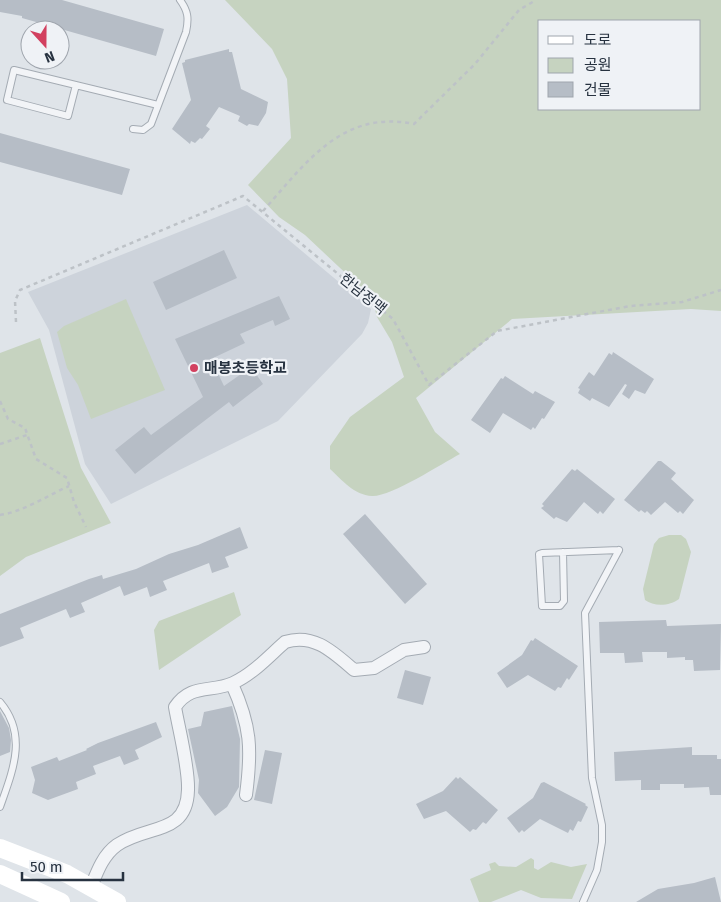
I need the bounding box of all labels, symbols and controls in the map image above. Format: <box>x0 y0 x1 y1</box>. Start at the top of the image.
north arrow <box>20 20 70 70</box>
legend <box>538 20 701 110</box>
text: 도로 <box>584 31 612 49</box>
text: N <box>42 47 57 66</box>
text: 공원 <box>584 56 612 74</box>
text: 건물 <box>584 81 612 99</box>
street label: 한남정맥 <box>336 270 390 318</box>
place label: 매봉초등학교 <box>204 359 287 377</box>
marker: 매봉초등학교 <box>188 362 200 374</box>
scale bar <box>22 850 124 882</box>
text: 50 m <box>30 858 63 876</box>

